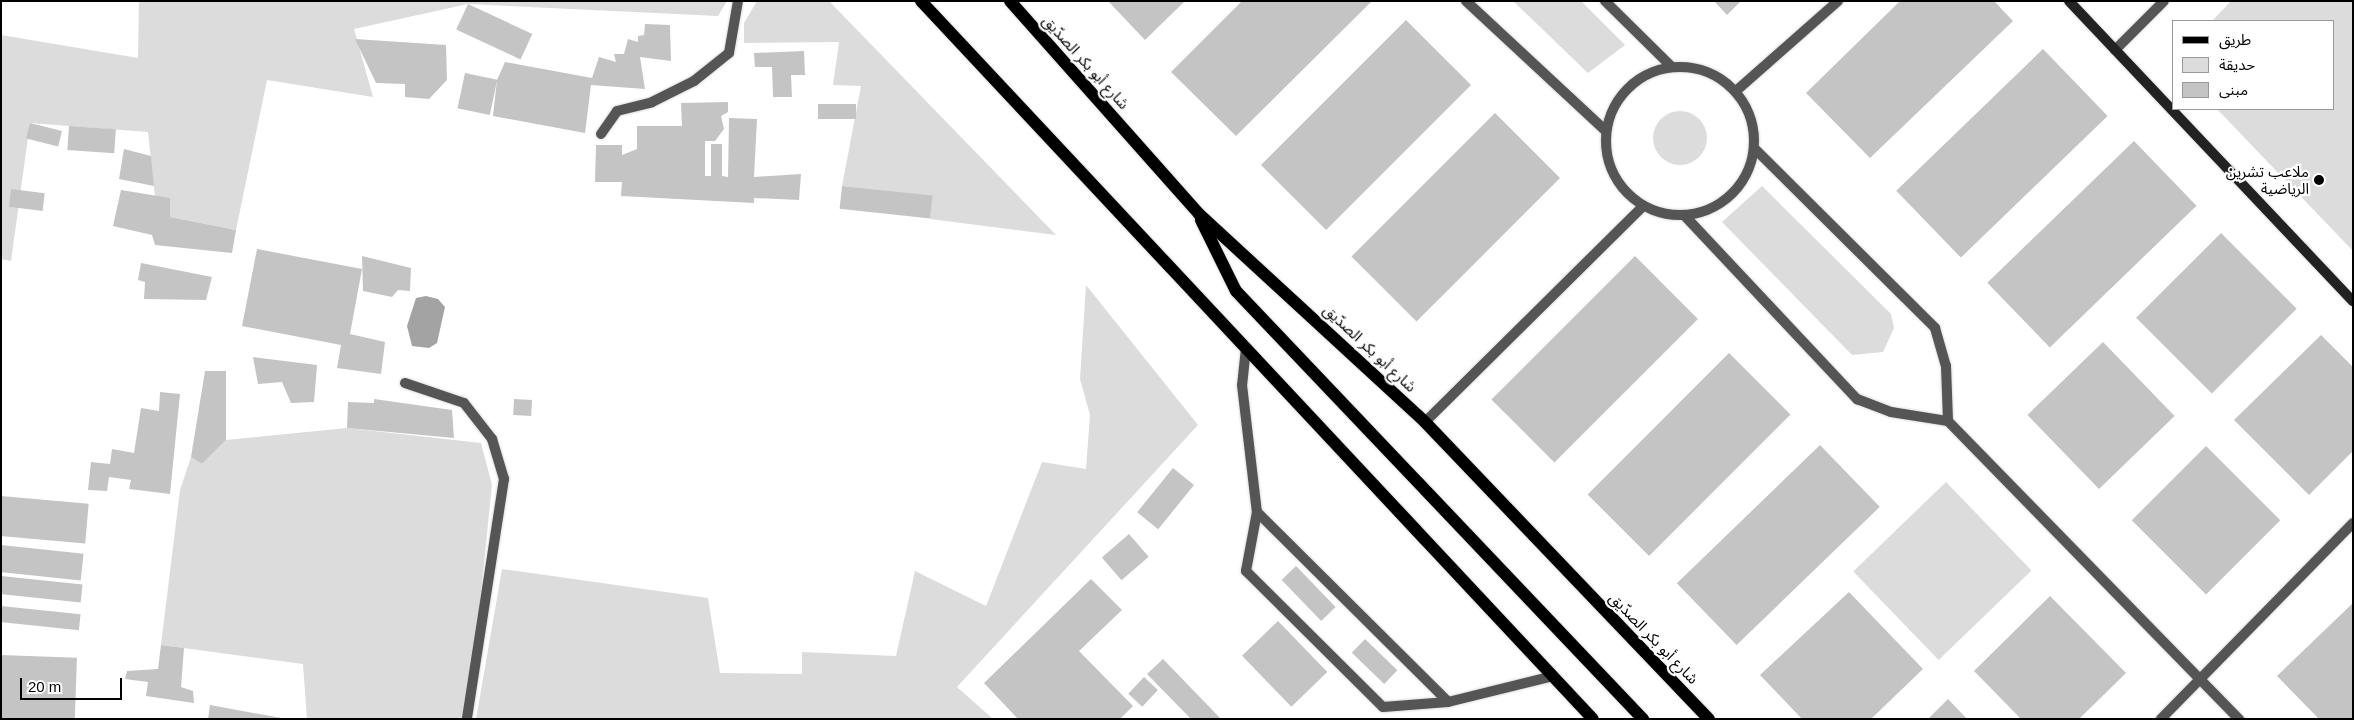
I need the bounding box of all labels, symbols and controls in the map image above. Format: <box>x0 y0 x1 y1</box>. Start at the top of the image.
street label: شارع أبو بكر الصدّيق <box>1039 11 1133 113</box>
legend <box>2172 20 2334 110</box>
text: طريق <box>2219 31 2251 48</box>
text: حديقة <box>2219 56 2255 73</box>
text: مبنى <box>2219 81 2248 98</box>
place label: ملاعب تشرين الرياضية <box>2226 162 2309 197</box>
marker: ملاعب تشرين الرياضية <box>2313 174 2325 186</box>
street label: شارع أبو بكر الصدّيق <box>1320 300 1420 396</box>
street label: شارع أبو بكر الصدّيق <box>1606 588 1702 688</box>
scale bar <box>22 668 125 700</box>
text: 20 m <box>28 678 61 695</box>

